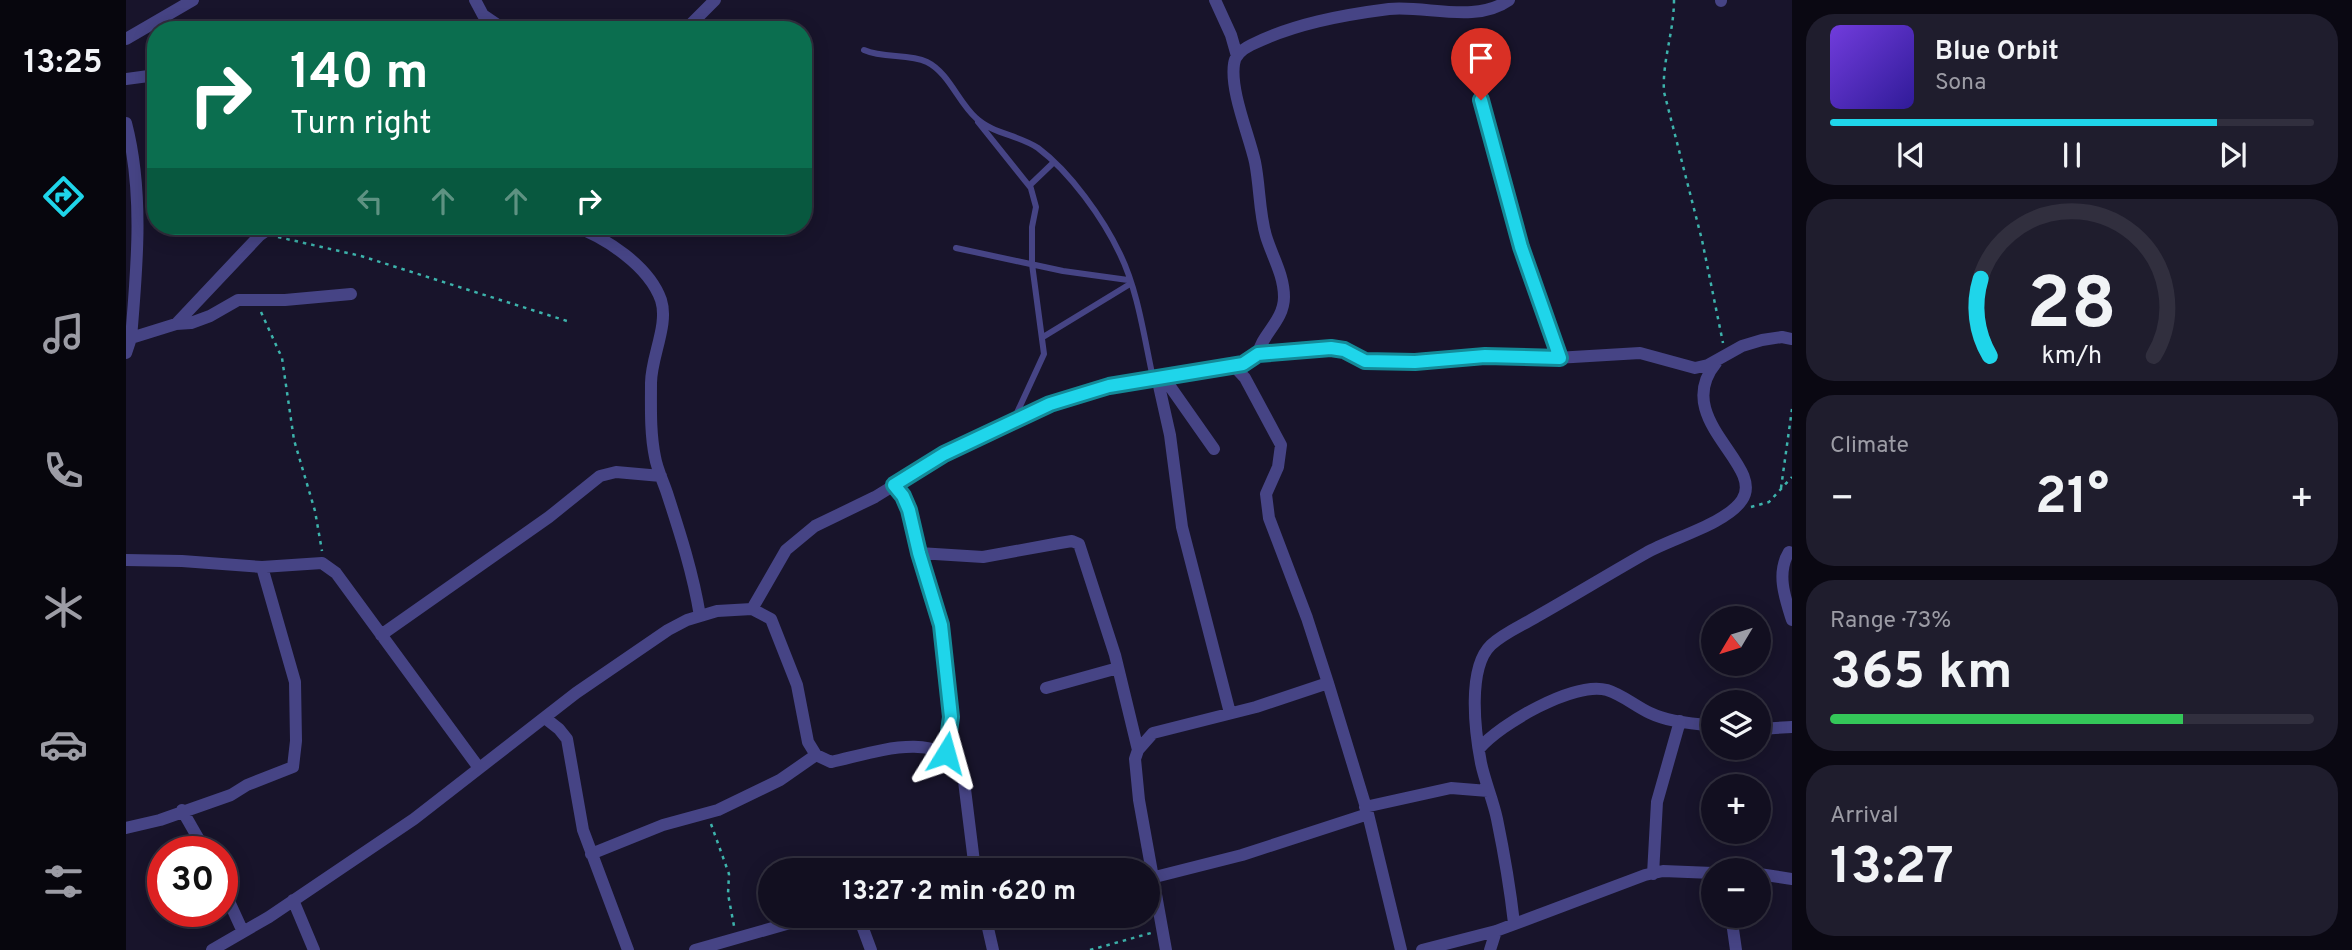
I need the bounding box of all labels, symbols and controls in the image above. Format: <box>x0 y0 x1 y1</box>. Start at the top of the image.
pin <box>1451 28 1511 100</box>
text: Blue Orbit <box>1935 36 2059 69</box>
icon: arrive <box>1462 39 1500 77</box>
text: 13:25 <box>24 44 102 84</box>
text: 140 m <box>290 44 429 106</box>
icon: right <box>175 49 266 140</box>
text: Sona <box>1935 69 1986 98</box>
text: Turn right <box>290 105 432 145</box>
icon: previous <box>1892 136 1930 174</box>
icon: pause <box>2053 136 2091 174</box>
icon: next <box>2214 136 2252 174</box>
icon: directions <box>39 172 88 221</box>
icon: left <box>351 182 389 220</box>
icon: ahead <box>424 182 462 220</box>
icon: ahead <box>497 182 535 220</box>
icon: right <box>570 182 608 220</box>
text: 28 <box>2027 262 2117 354</box>
icon: music <box>39 309 88 358</box>
text: km/h <box>2042 341 2102 373</box>
text: Climate <box>1830 432 1909 461</box>
icon: phone <box>39 446 88 495</box>
text: 21° <box>2035 466 2109 532</box>
text: − <box>1830 476 1855 525</box>
text: + <box>2289 476 2314 525</box>
icon: climate <box>39 583 88 632</box>
north arrow <box>1701 606 1771 676</box>
map controls <box>1701 606 1771 928</box>
text: Range · 73% <box>1830 607 1951 636</box>
text: 365 km <box>1830 641 2013 707</box>
button: layers <box>1701 690 1771 760</box>
position arrow <box>909 716 983 790</box>
icon: car <box>39 720 88 769</box>
button: + <box>1701 774 1771 844</box>
text: Arrival <box>1830 802 1899 831</box>
speed limit sign: 30 <box>147 836 238 927</box>
text: 13:27 <box>1830 836 1954 902</box>
icon: filters <box>39 857 88 906</box>
button: − <box>1701 858 1771 928</box>
text: 13:27 · 2 min · 620 m <box>842 876 1076 909</box>

